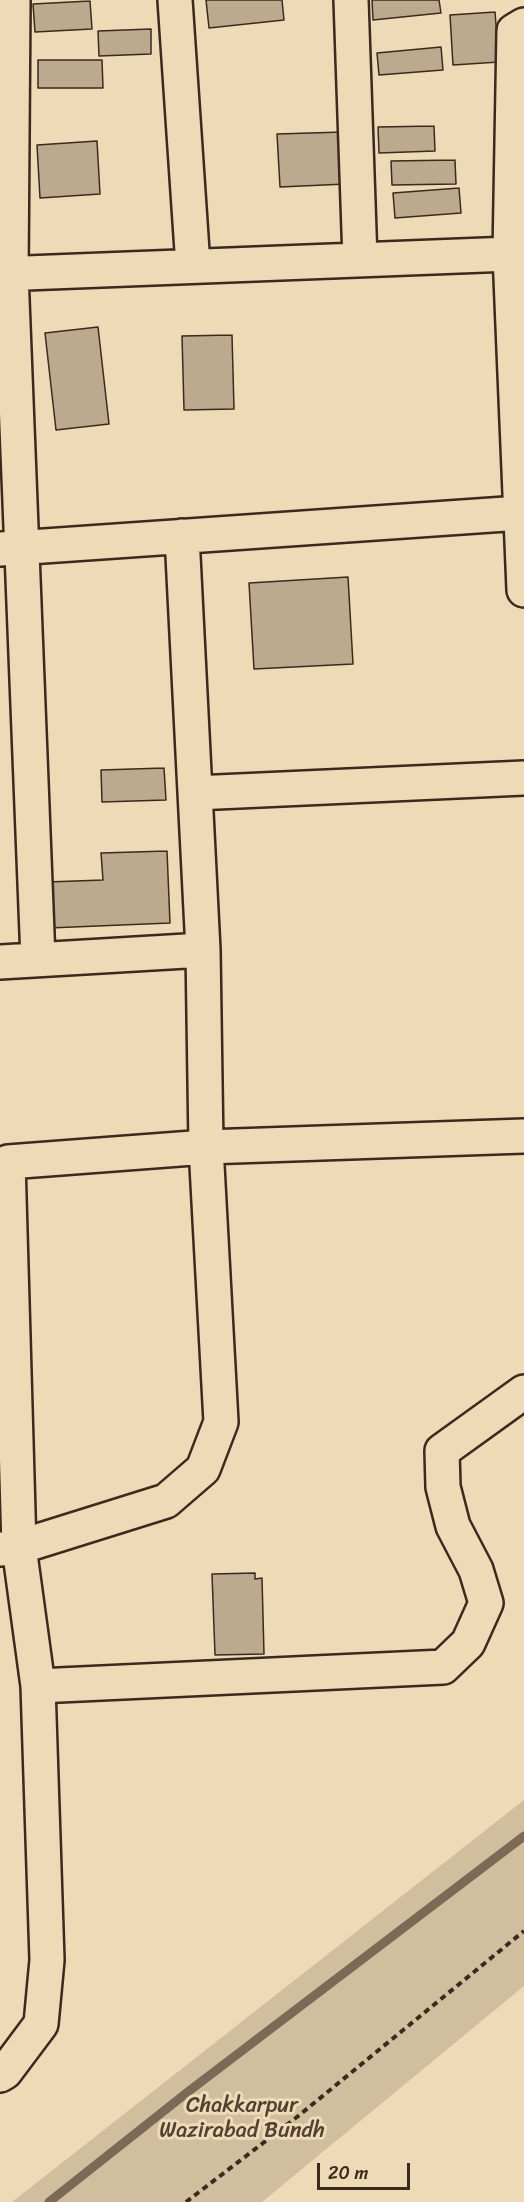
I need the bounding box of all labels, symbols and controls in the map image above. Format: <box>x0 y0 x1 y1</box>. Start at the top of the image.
park label: Chakkarpur Wazirabad Bundh <box>159 2093 325 2144</box>
scale bar <box>320 2151 413 2189</box>
text: 20 m <box>328 2157 368 2189</box>

